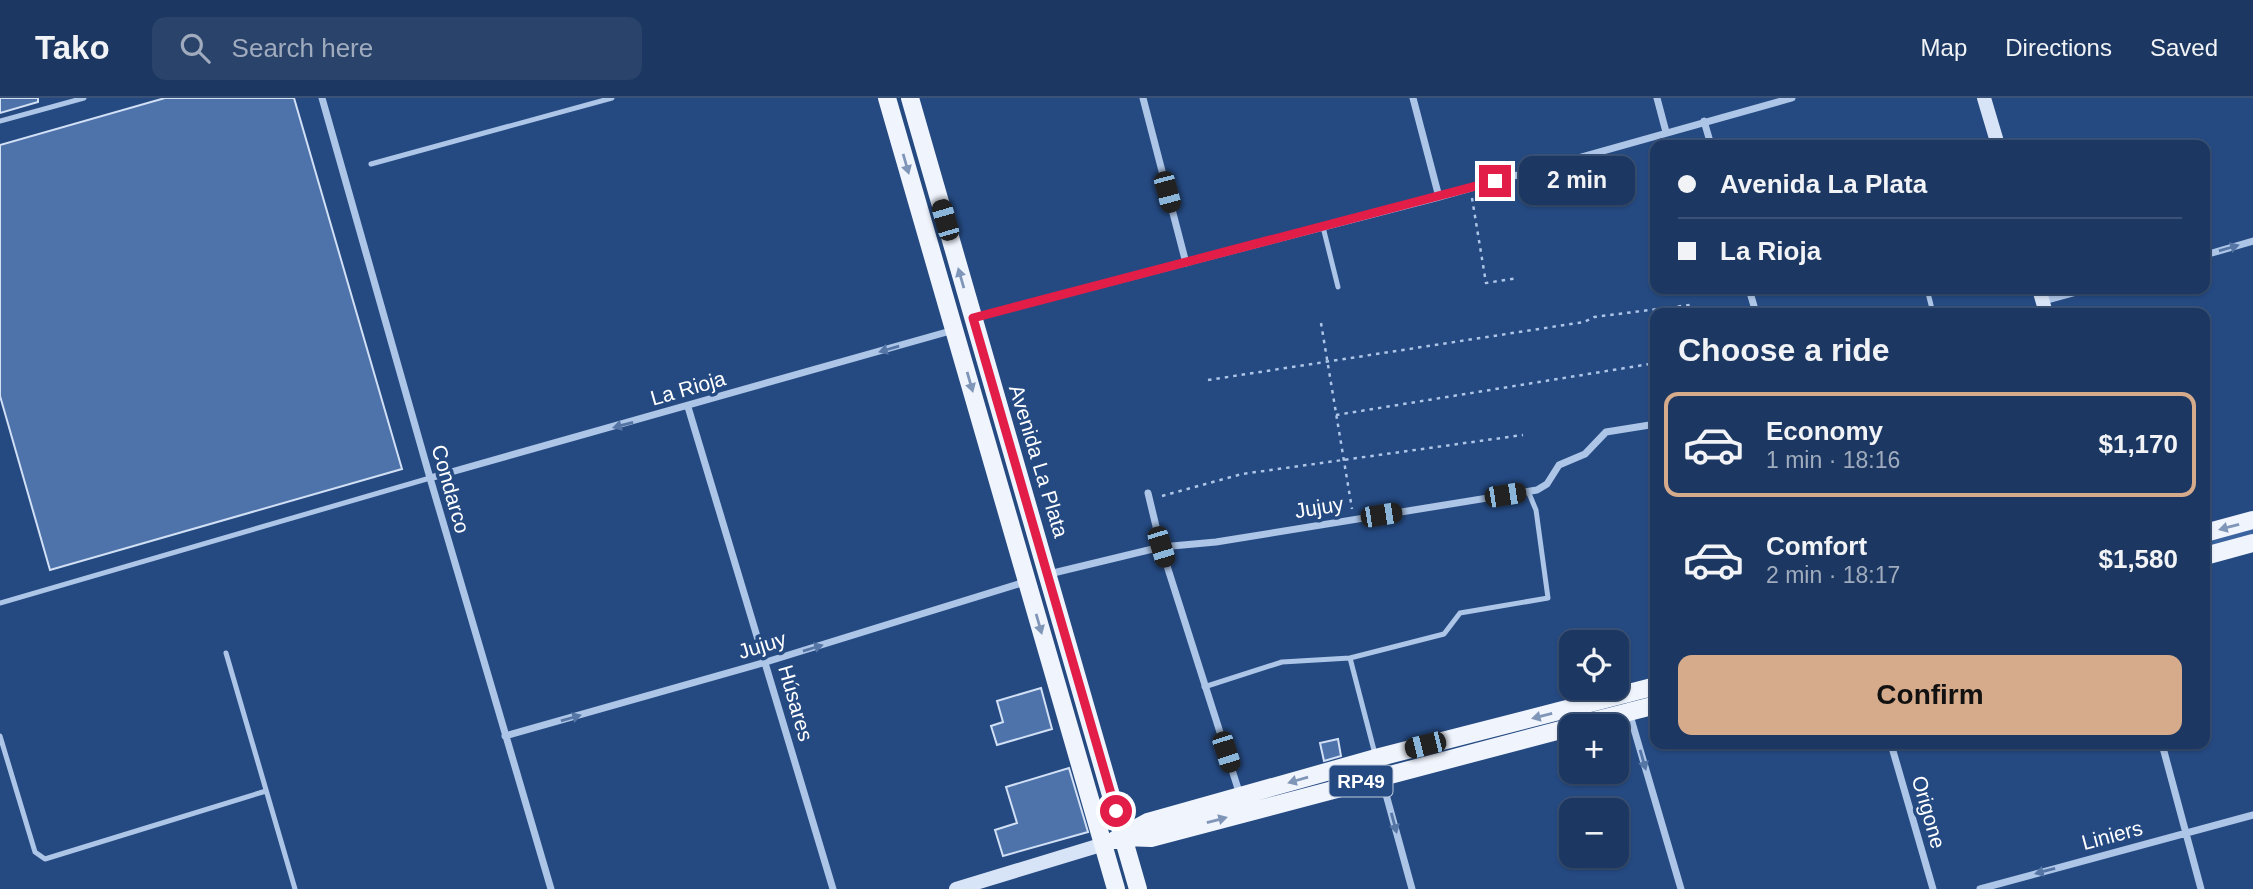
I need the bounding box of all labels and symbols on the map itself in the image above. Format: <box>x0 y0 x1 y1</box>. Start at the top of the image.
one-way arrow <box>902 153 912 174</box>
callout: 2 min <box>1520 156 1635 206</box>
route end <box>1479 165 1511 197</box>
car <box>1152 169 1183 215</box>
car <box>930 197 961 243</box>
one-way arrow <box>2219 243 2240 253</box>
one-way arrow <box>956 267 966 288</box>
one-way arrow <box>878 344 900 355</box>
street label: La Rioja <box>648 366 729 410</box>
one-way arrow <box>965 372 975 393</box>
street label: Avenida La Plata <box>1005 382 1073 540</box>
one-way arrow <box>612 420 633 430</box>
street label: Condarco <box>427 442 475 536</box>
car <box>1483 481 1528 509</box>
street label: Jujuy <box>1293 492 1345 522</box>
car <box>1359 501 1404 529</box>
one-way arrow <box>2218 522 2239 532</box>
car <box>1145 524 1178 570</box>
one-way arrow <box>1035 614 1045 635</box>
street label: Jujuy <box>735 627 789 663</box>
one-way arrow <box>803 642 824 652</box>
street label: Húsares <box>774 662 818 744</box>
one-way arrow <box>1531 711 1553 722</box>
one-way arrow <box>561 712 582 722</box>
car <box>1210 729 1243 775</box>
car <box>1403 730 1448 760</box>
one-way arrow <box>1639 750 1649 771</box>
road number: RP49 <box>1330 766 1392 796</box>
street label: Origone <box>1908 773 1950 851</box>
one-way arrow <box>1287 775 1308 785</box>
route start <box>1100 795 1132 827</box>
one-way arrow <box>1389 813 1400 835</box>
one-way arrow <box>1206 814 1228 825</box>
street label: Liniers <box>2079 816 2145 854</box>
one-way arrow <box>2035 867 2056 877</box>

